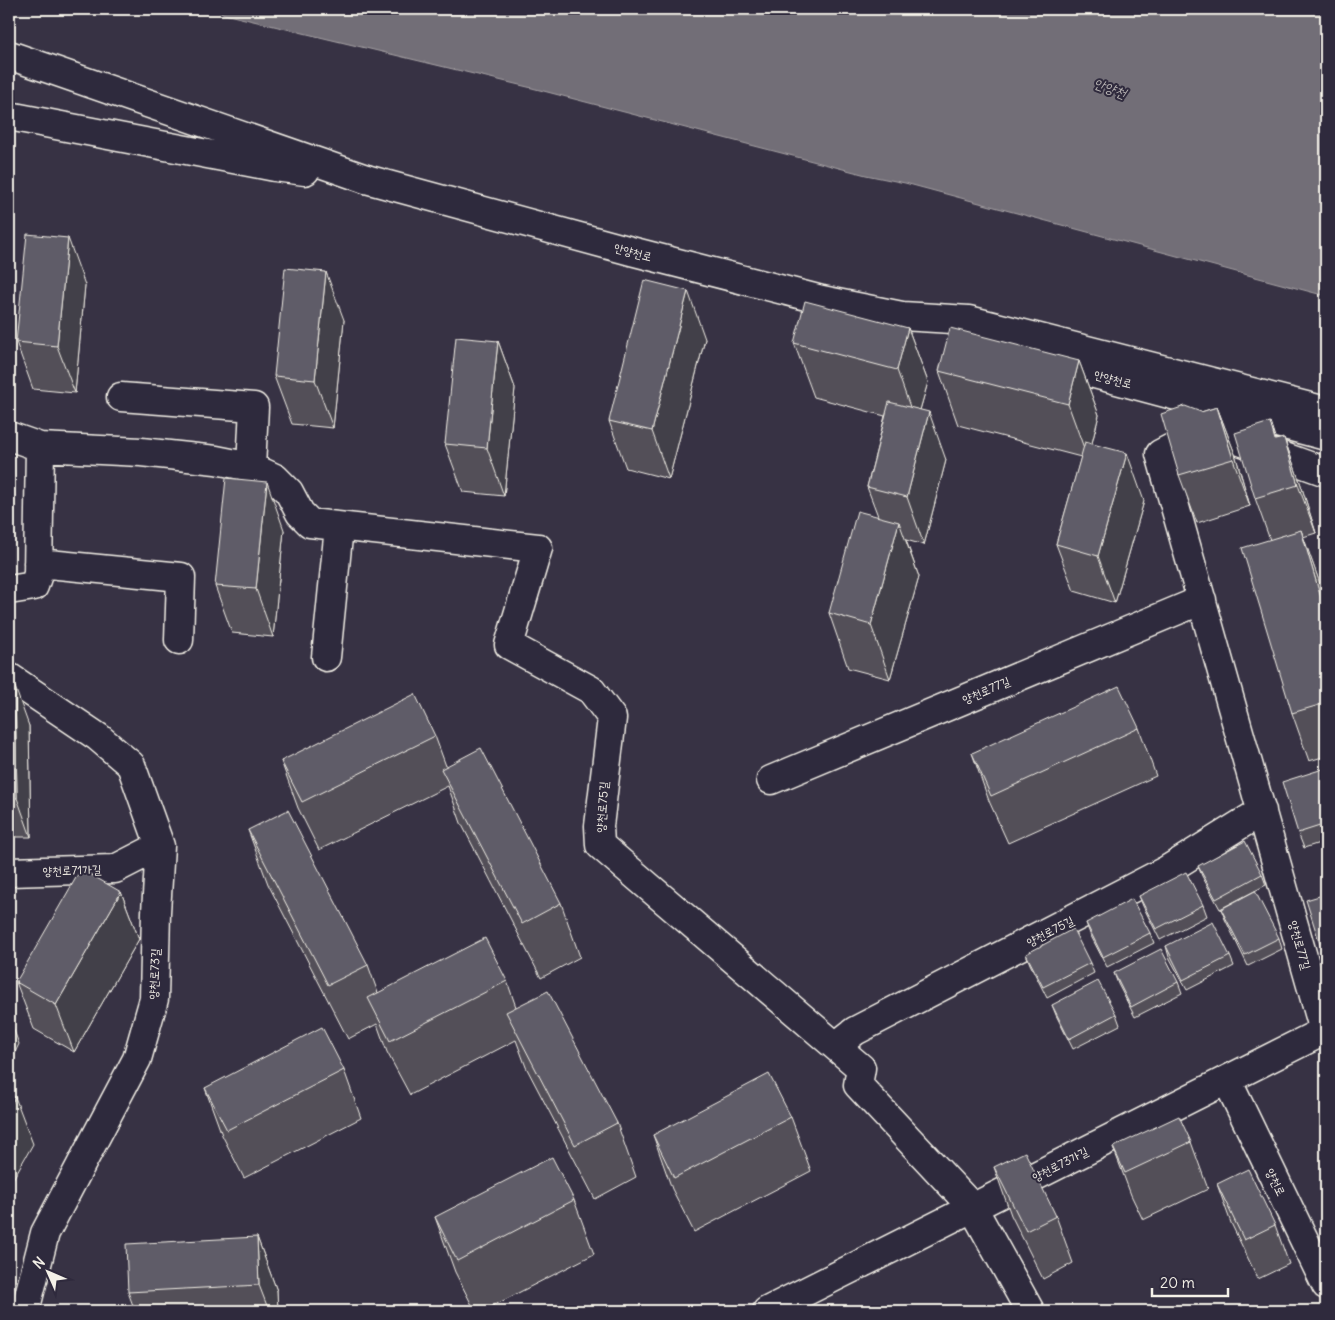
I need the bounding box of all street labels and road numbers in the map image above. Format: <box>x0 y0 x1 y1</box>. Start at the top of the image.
street label: 안양천로 <box>612 240 654 264</box>
street label: 안양천로 <box>1092 367 1134 391</box>
street label: 양천로77길 <box>960 673 1012 707</box>
street label: 양천로75길 <box>593 780 611 833</box>
street label: 양천로71가길 <box>42 861 102 879</box>
street label: 양천로75길 <box>1024 912 1077 949</box>
street label: 양천로77길 <box>1286 919 1314 972</box>
street label: 양천로73길 <box>145 948 163 1000</box>
street label: 양천로73가길 <box>1029 1143 1091 1185</box>
street label: 양천로 <box>1263 1166 1289 1198</box>

